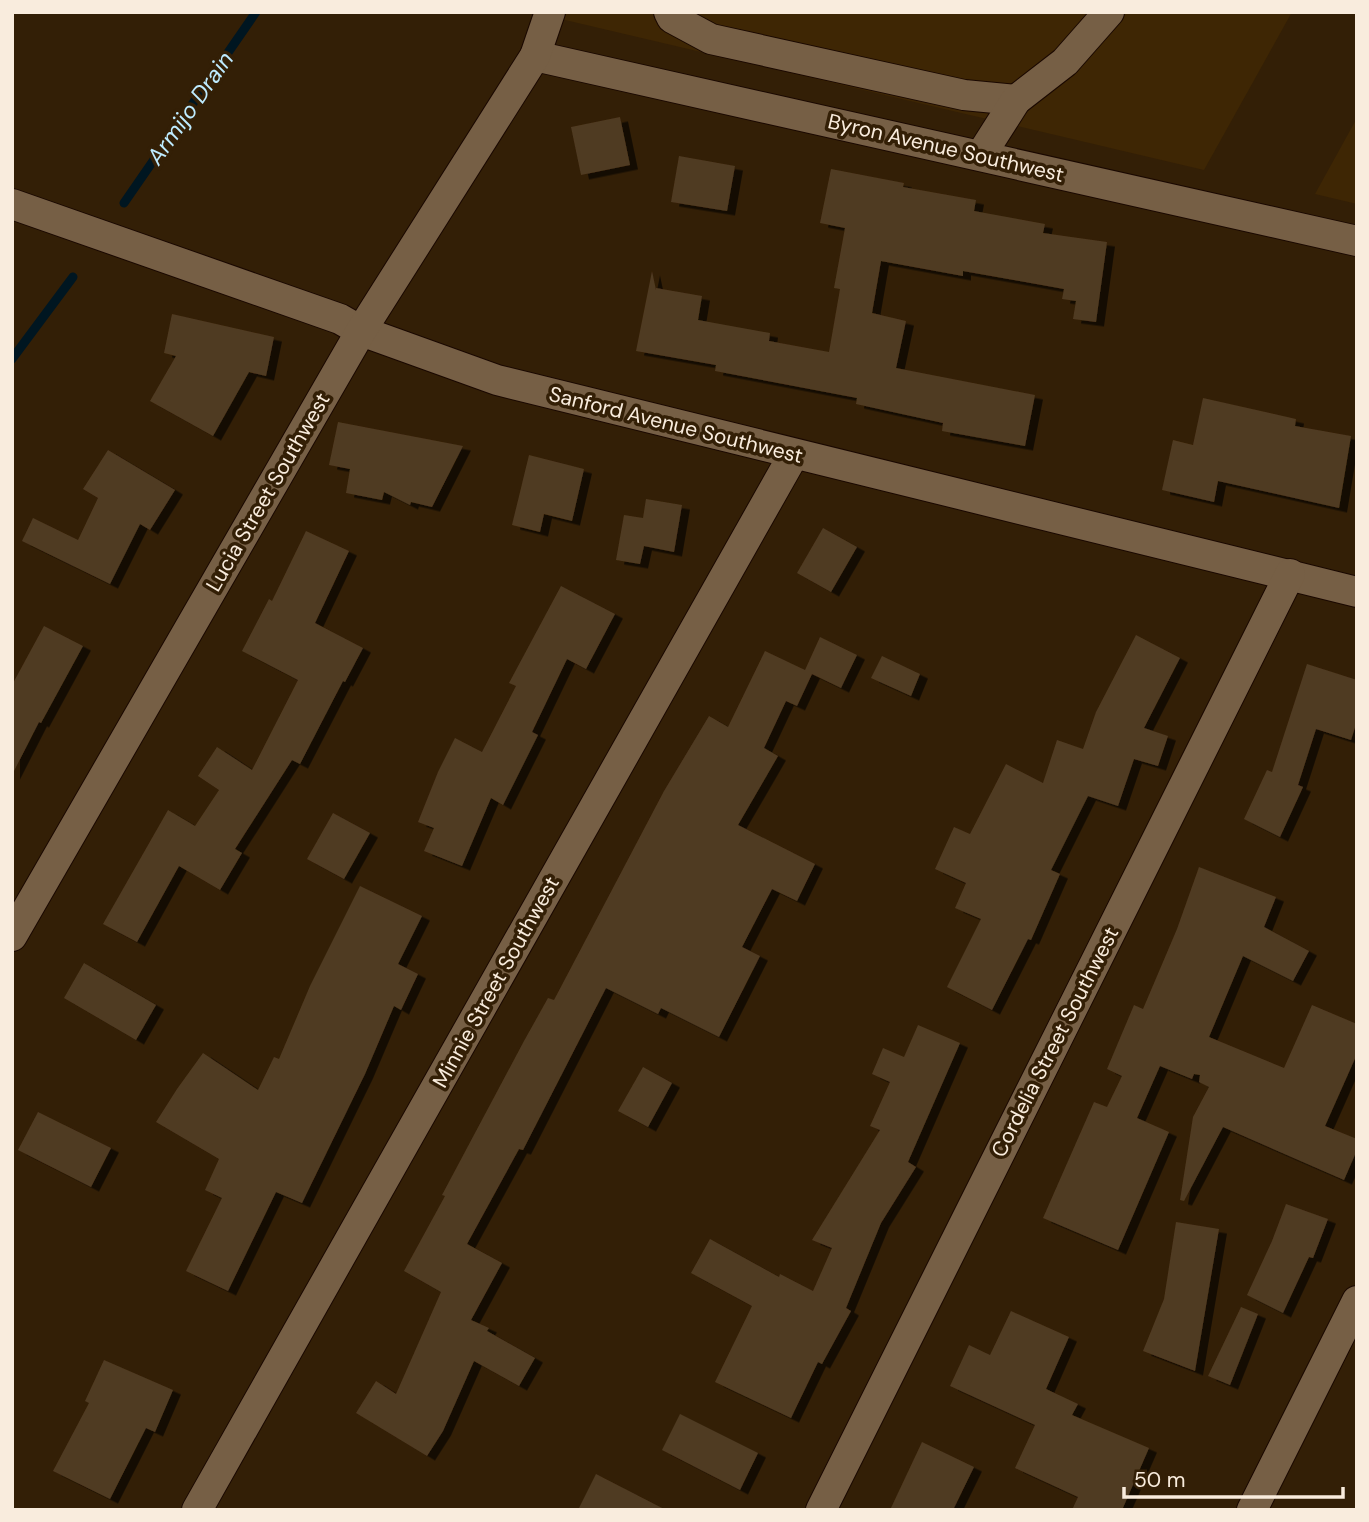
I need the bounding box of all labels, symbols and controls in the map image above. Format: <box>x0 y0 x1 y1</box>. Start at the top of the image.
water label: Armijo Drain <box>139 46 240 171</box>
street label: Byron Avenue Southwest <box>825 107 1067 189</box>
street label: Sanford Avenue Southwest <box>546 380 806 470</box>
street label: Lucia Street Southwest <box>200 388 336 596</box>
street label: Minnie Street Southwest <box>426 871 566 1093</box>
street label: Cordelia Street Southwest <box>985 922 1125 1162</box>
scale bar <box>1124 1456 1343 1500</box>
text: 50 m <box>1134 1466 1185 1494</box>

